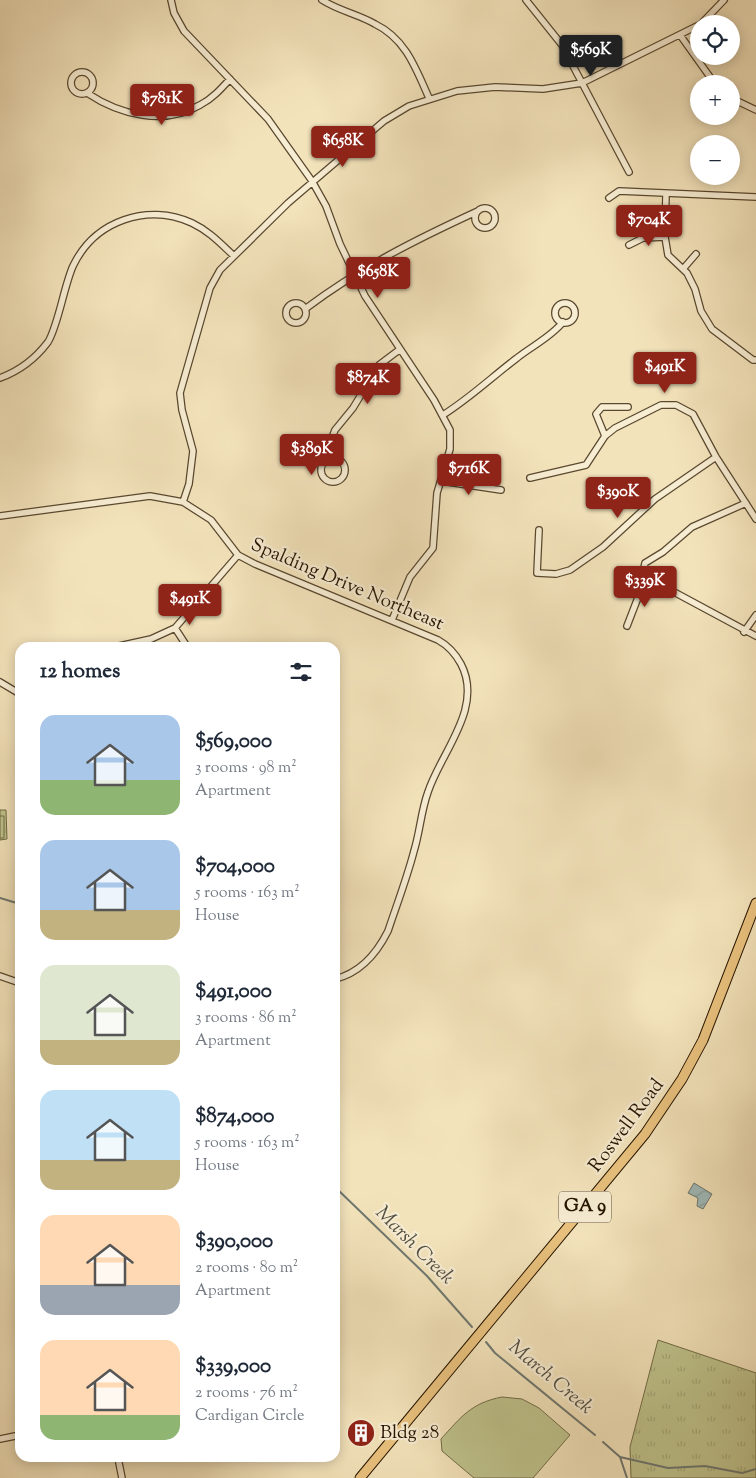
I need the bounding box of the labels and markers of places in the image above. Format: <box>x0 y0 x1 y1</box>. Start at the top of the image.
pin: $569K <box>556 34 626 77</box>
pin: $781K <box>127 84 197 126</box>
pin: $658K <box>308 126 378 168</box>
pin: $704K <box>614 204 684 247</box>
pin: $658K <box>343 256 413 299</box>
pin: $491K <box>630 352 700 394</box>
pin: $874K <box>333 362 403 405</box>
pin: $389K <box>277 434 347 476</box>
pin: $716K <box>434 454 504 496</box>
pin: $390K <box>583 476 653 519</box>
pin: $339K <box>610 566 680 608</box>
pin: $491K <box>155 584 225 626</box>
building icon: Bldg 28 <box>346 1418 376 1448</box>
place label: Bldg 28 <box>380 1420 439 1447</box>

